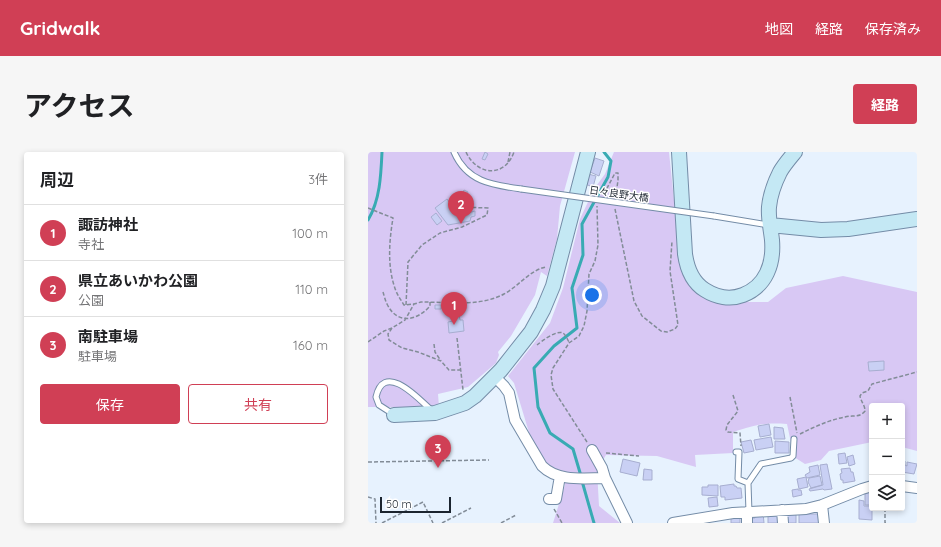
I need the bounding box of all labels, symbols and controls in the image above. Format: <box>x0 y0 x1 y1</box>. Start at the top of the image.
text: Gridwalk <box>20 16 100 40</box>
text: 地図 <box>765 20 793 38</box>
text: 経路 <box>815 20 843 38</box>
text: 保存済み <box>865 20 921 38</box>
button: 経路 <box>853 84 917 124</box>
text: アクセス <box>24 88 135 123</box>
text: 周辺 <box>40 169 74 190</box>
text: 3件 <box>308 171 328 187</box>
street label: 日々良野大橋 <box>588 183 650 205</box>
pin: 2 <box>448 191 474 224</box>
text: 諏訪神社 <box>78 215 138 234</box>
text: 1 <box>50 225 56 241</box>
text: 100 m <box>292 225 328 241</box>
text: 寺社 <box>78 236 104 252</box>
text: 県立あいかわ公園 <box>78 271 198 290</box>
text: 2 <box>49 281 57 297</box>
text: 110 m <box>295 281 328 297</box>
your location <box>582 285 602 305</box>
text: 公園 <box>78 292 104 308</box>
pin: 1 <box>441 292 467 325</box>
text: 南駐車場 <box>78 327 138 346</box>
text: 3 <box>50 337 56 353</box>
text: 160 m <box>293 337 328 353</box>
text: 駐車場 <box>78 348 117 364</box>
button: 保存 <box>40 384 180 424</box>
button: 共有 <box>188 384 328 424</box>
map controls <box>869 403 905 511</box>
button: + <box>869 403 905 439</box>
pin: 3 <box>425 435 451 468</box>
button: − <box>869 439 905 475</box>
button: layers <box>869 475 905 511</box>
scale bar <box>380 495 451 514</box>
text: 50 m <box>386 497 412 511</box>

